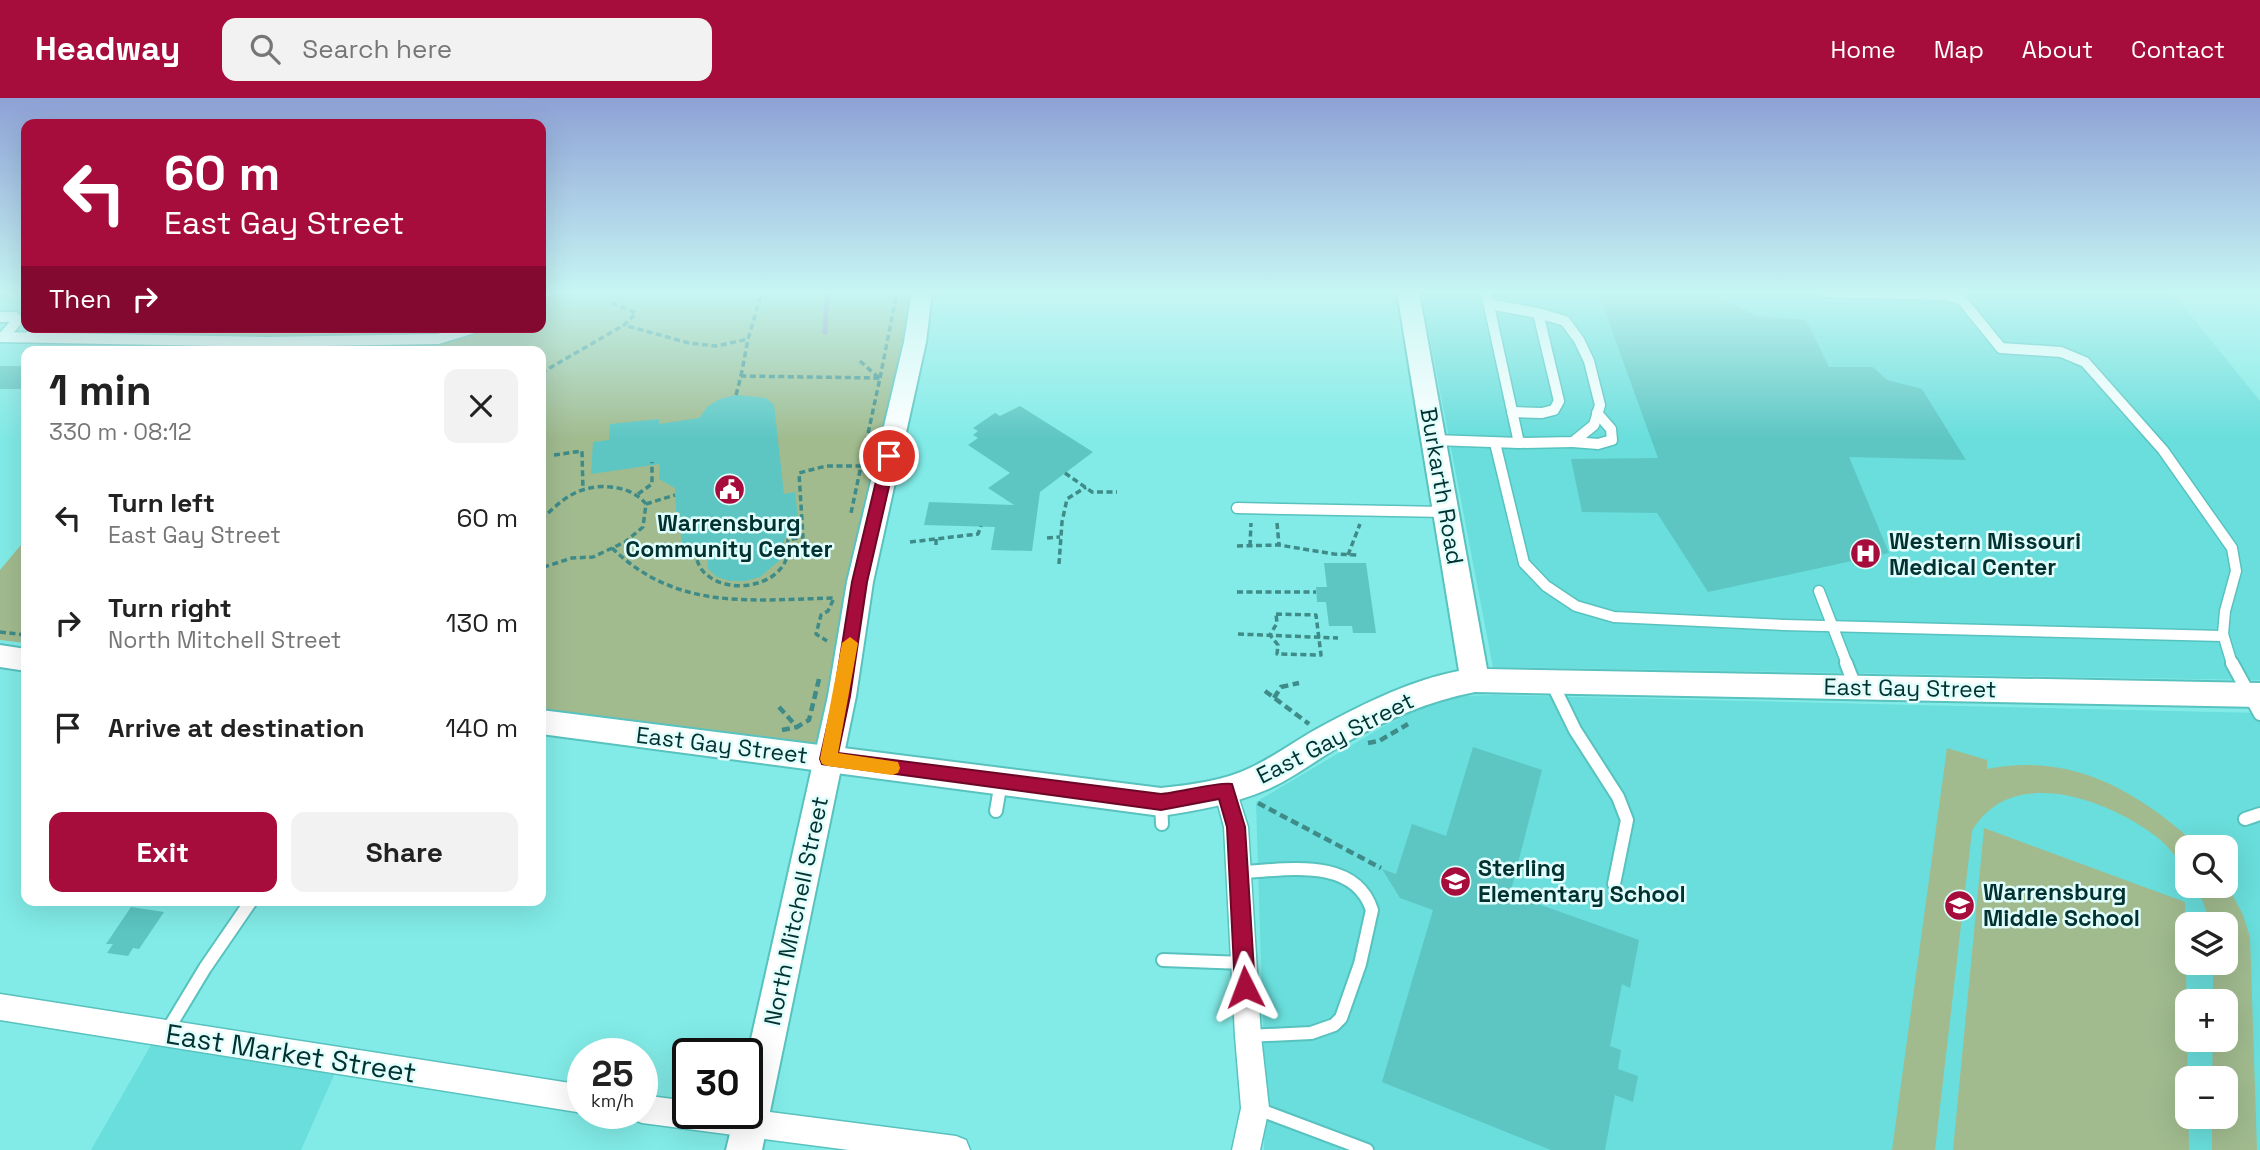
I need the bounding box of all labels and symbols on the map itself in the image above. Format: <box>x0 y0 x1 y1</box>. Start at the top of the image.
street label: Burkarth Road <box>1413 405 1471 567</box>
pin <box>859 426 919 486</box>
public building icon: Warrensburg Community Center <box>712 472 746 506</box>
place label: Warrensburg Community Center <box>625 508 833 564</box>
place label: Western Missouri Medical Center <box>1889 526 2081 582</box>
hospital icon: Western Missouri Medical Center <box>1849 537 1883 571</box>
street label: East Gay Street <box>1823 671 1997 705</box>
street label: East Gay Street <box>1251 685 1419 791</box>
street label: East Gay Street <box>634 720 810 770</box>
street label: North Mitchell Street <box>757 794 835 1028</box>
place label: Sterling Elementary School <box>1478 853 1686 909</box>
school or university icon: Sterling Elementary School <box>1438 864 1472 898</box>
place label: Warrensburg Middle School <box>1983 877 2140 933</box>
school or university icon: Warrensburg Middle School <box>1943 888 1977 922</box>
position arrow <box>1208 950 1282 1024</box>
street label: East Market Street <box>163 1015 419 1091</box>
speed limit sign: 30 <box>672 1038 763 1129</box>

